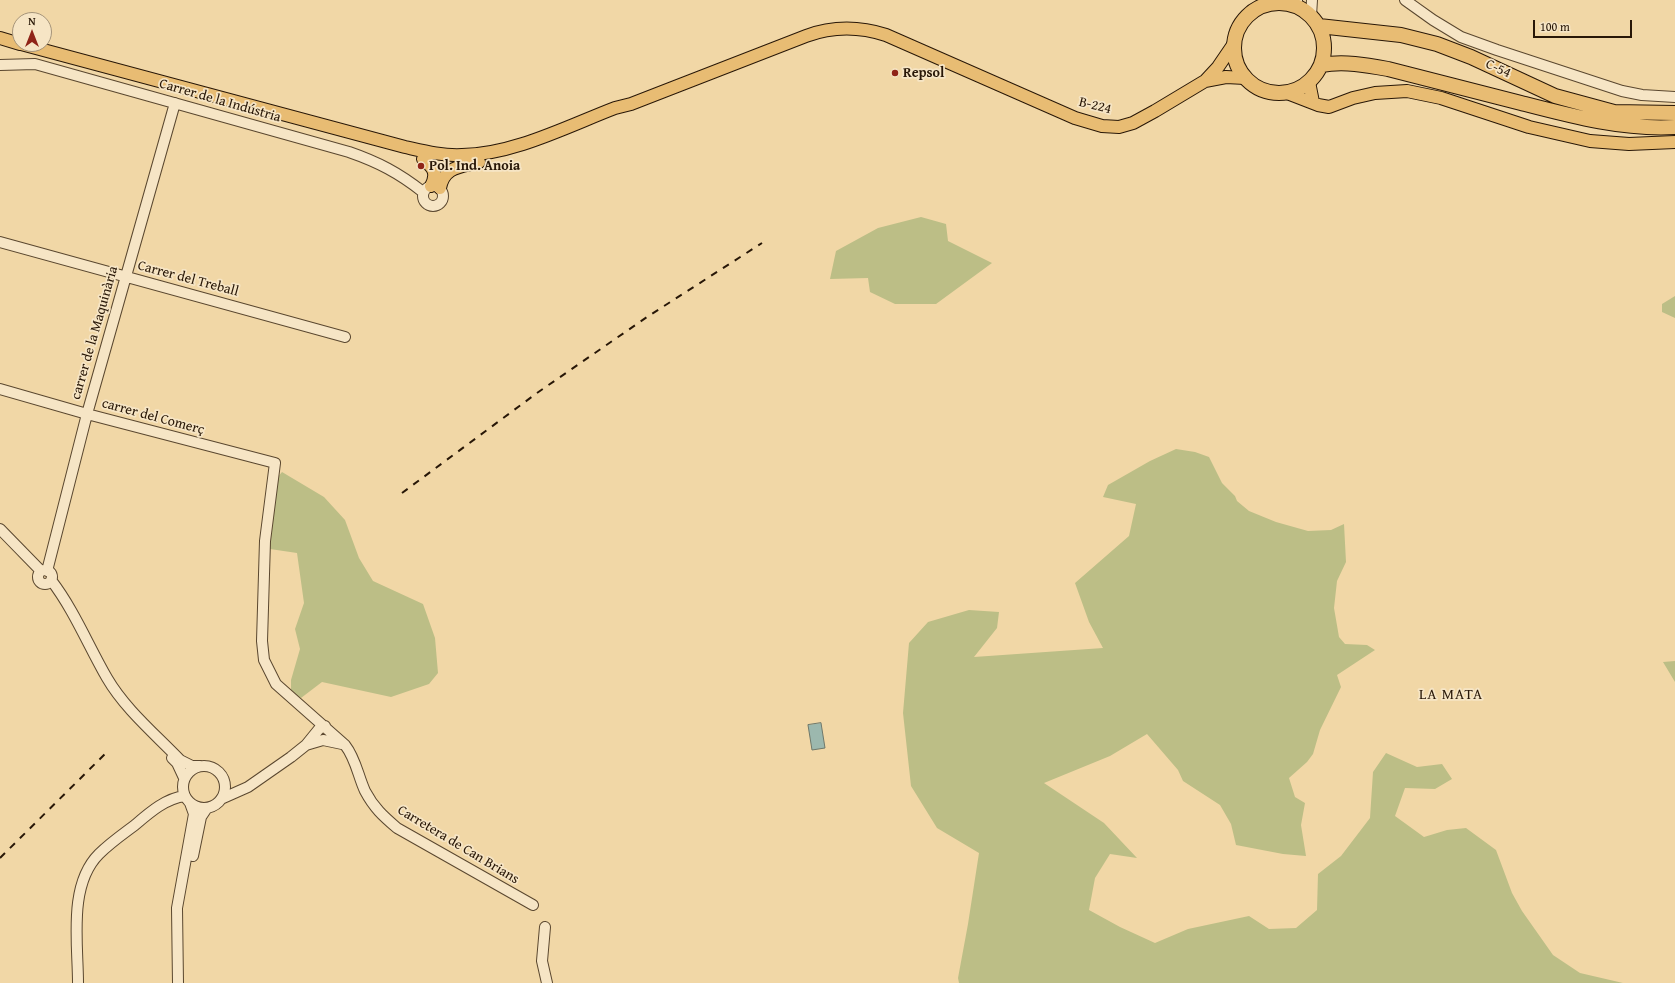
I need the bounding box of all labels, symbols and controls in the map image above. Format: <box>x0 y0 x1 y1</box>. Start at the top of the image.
north arrow <box>12 12 52 52</box>
scale bar <box>1535 12 1634 38</box>
text: N <box>28 13 36 29</box>
text: 100 m <box>1540 18 1570 35</box>
street label: C-54 <box>1483 56 1513 82</box>
place label: Repsol <box>903 65 944 81</box>
marker: Repsol <box>890 68 900 78</box>
street label: Carrer de la Indústria <box>157 76 283 126</box>
street label: B-224 <box>1077 94 1113 118</box>
place label: Pol. Ind. Anoia <box>429 158 520 174</box>
marker: Pol. Ind. Anoia <box>416 161 426 171</box>
street label: Carrer del Treball <box>136 257 240 301</box>
street label: carrer de la Maquinària <box>68 264 122 402</box>
street label: carrer del Comerç <box>100 395 206 439</box>
district label: LA MATA <box>1419 686 1483 704</box>
street label: Carretera de Can Brians <box>394 802 522 888</box>

